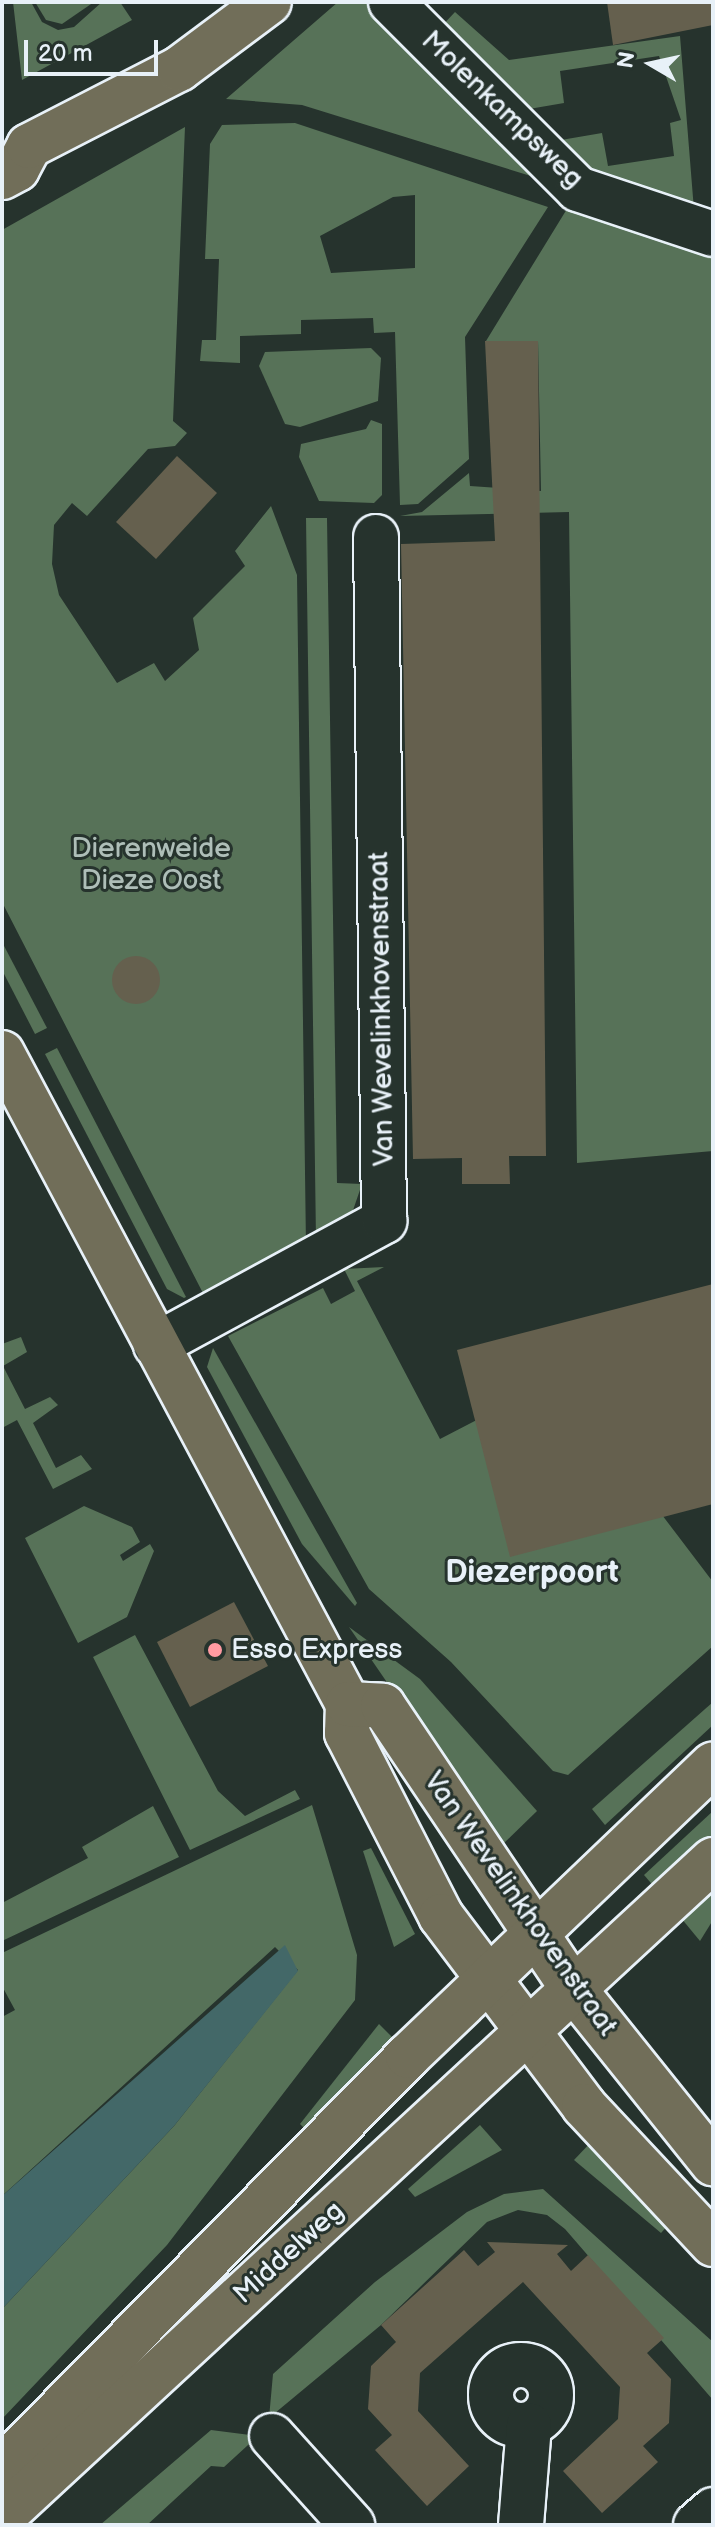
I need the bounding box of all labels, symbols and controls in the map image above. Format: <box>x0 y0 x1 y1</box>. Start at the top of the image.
scale bar <box>28 24 162 74</box>
street label: Molenkampsweg <box>414 24 590 196</box>
north arrow <box>611 24 691 104</box>
text: 20 m <box>38 39 93 68</box>
text: N <box>612 50 641 70</box>
park label: Dierenweide Dieze Oost <box>71 832 231 898</box>
street label: Van Wevelinkhovenstraat <box>362 851 402 1167</box>
district label: Diezerpoort <box>445 1554 619 1592</box>
place label: Esso Express <box>231 1633 402 1667</box>
marker: Esso Express <box>206 1641 224 1659</box>
street label: Van Wevelinkhovenstraat <box>416 1765 624 2043</box>
street label: Middelweg <box>227 2195 351 2311</box>

